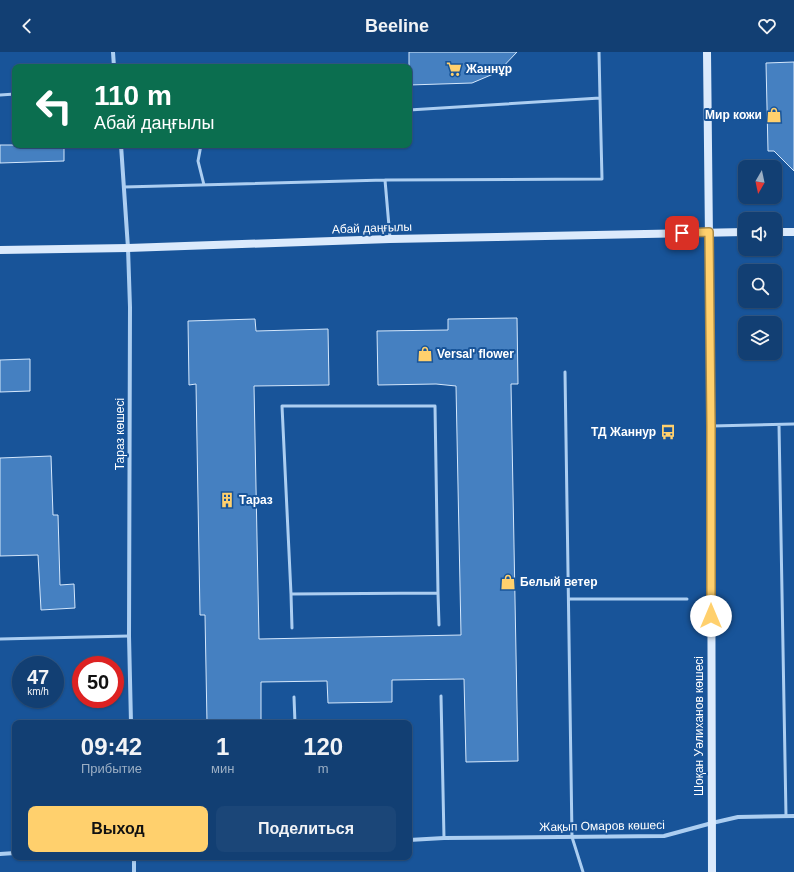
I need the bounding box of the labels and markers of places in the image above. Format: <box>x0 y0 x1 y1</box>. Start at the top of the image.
supermarket icon: Жаннұр <box>445 60 463 78</box>
place label: Жаннұр <box>465 62 512 76</box>
shop icon: Мир кожи <box>765 106 783 124</box>
place label: Мир кожи <box>705 108 762 122</box>
pin <box>665 216 699 250</box>
shop icon: Versal' flower <box>416 345 434 363</box>
place label: Versal' flower <box>437 347 514 361</box>
bus stop icon: ТД Жаннур <box>659 423 677 441</box>
place label: ТД Жаннур <box>591 425 656 439</box>
building icon: Тараз <box>218 491 236 509</box>
place label: Тараз <box>239 493 273 507</box>
shop icon: Белый ветер <box>499 573 517 591</box>
place label: Белый ветер <box>520 575 598 589</box>

